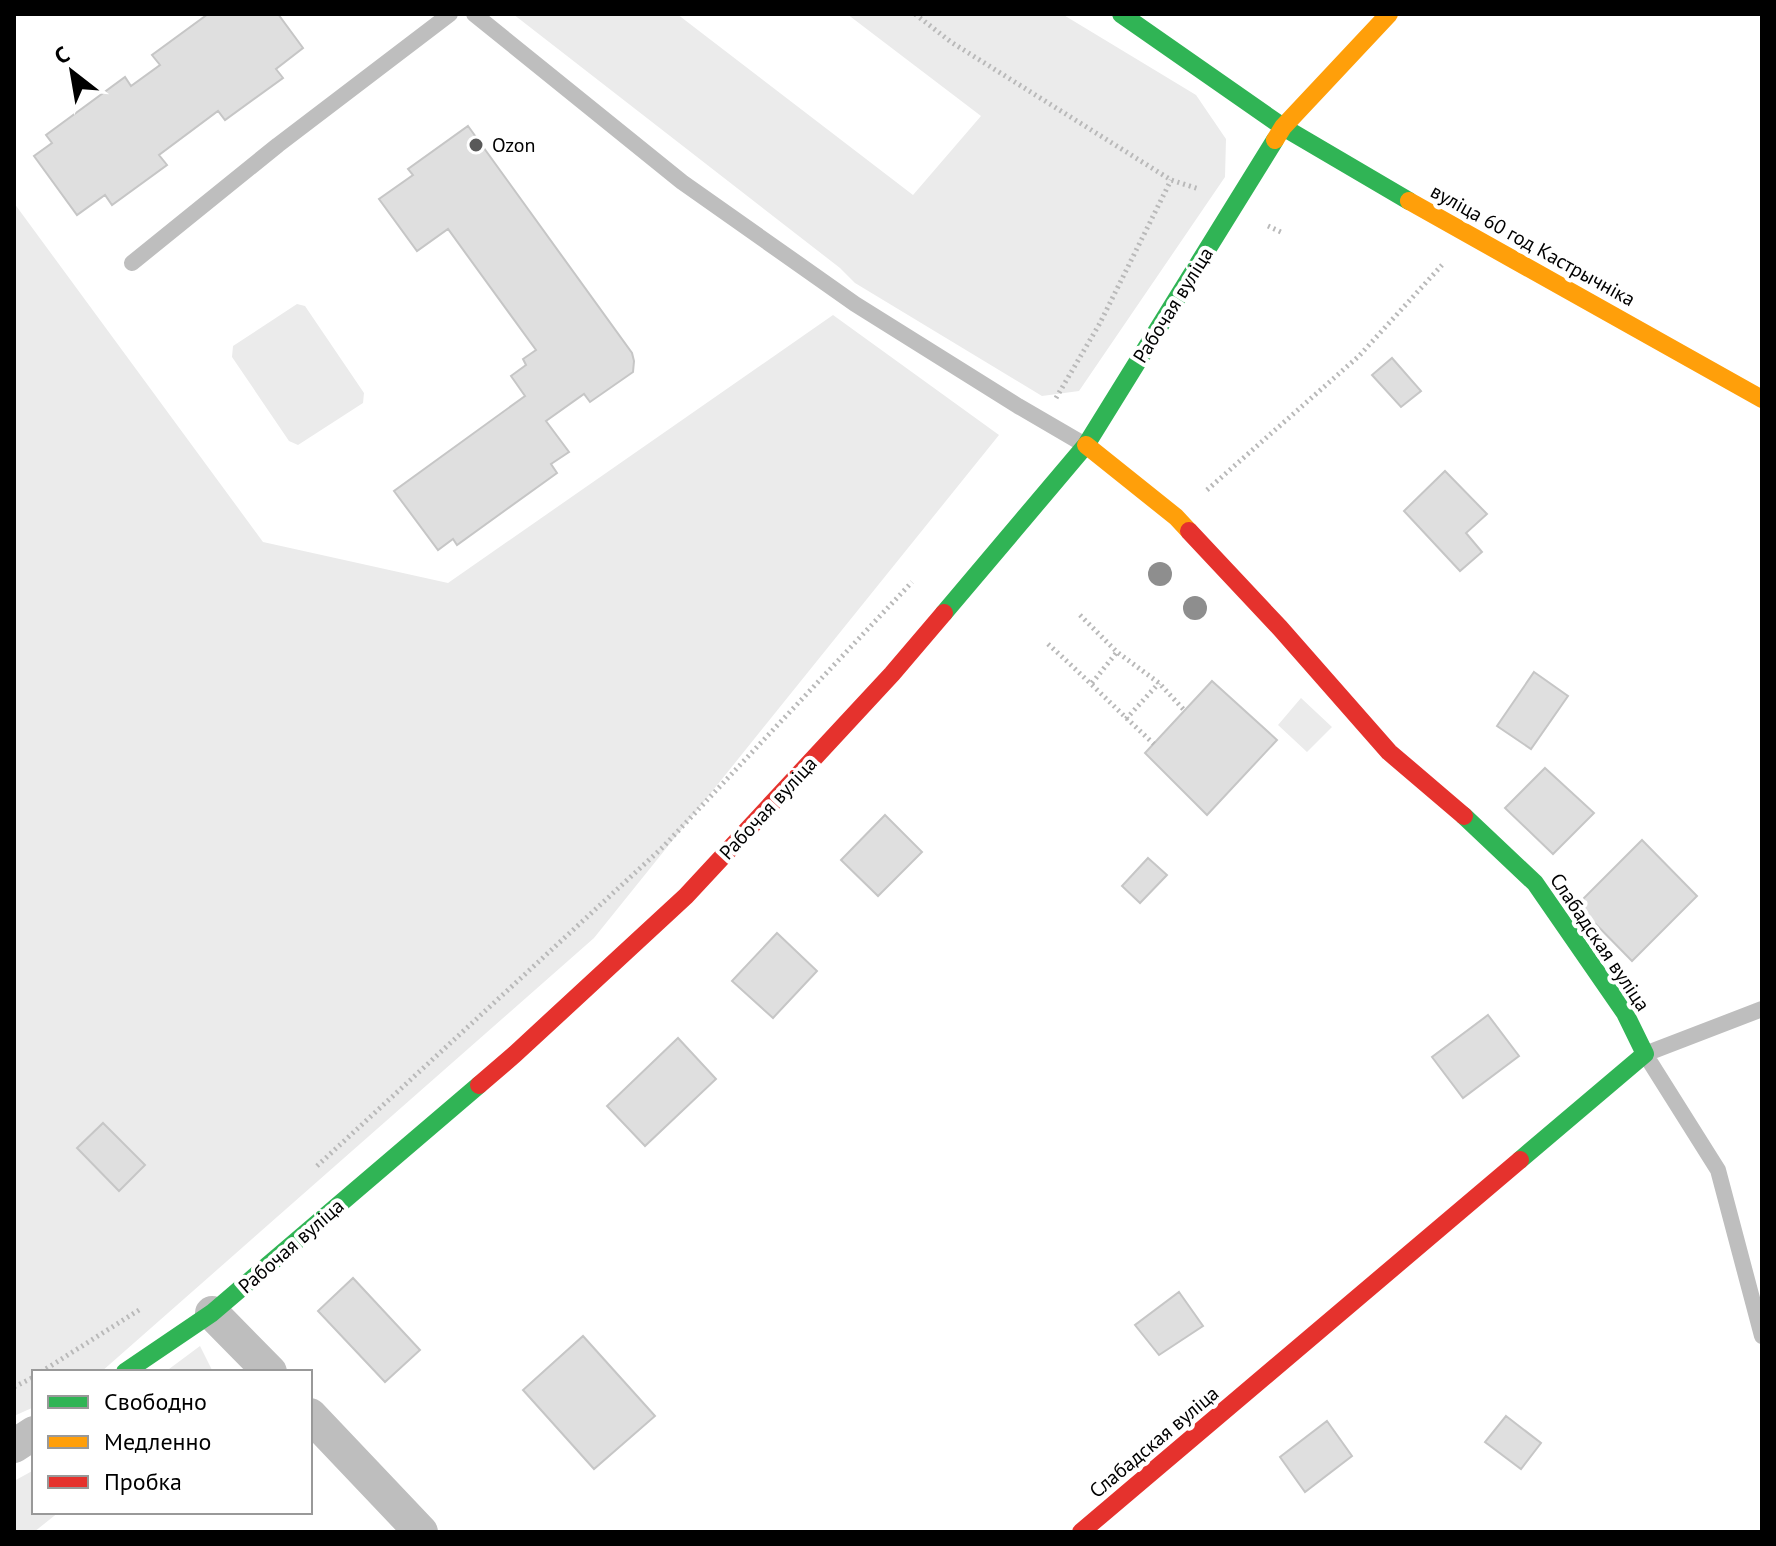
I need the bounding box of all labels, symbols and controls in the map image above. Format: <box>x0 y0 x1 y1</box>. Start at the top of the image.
north arrow <box>32 32 112 112</box>
text: С <box>49 40 74 70</box>
place label: Ozon <box>492 132 536 158</box>
marker: Ozon <box>467 136 485 154</box>
street label: вуліца 60 год Кастрычніка <box>1426 178 1640 312</box>
street label: Рабочая вуліца <box>1127 242 1219 368</box>
street label: Рабочая вуліца <box>714 751 822 865</box>
street label: Слабадская вуліца <box>1544 868 1656 1016</box>
street label: Рабочая вуліца <box>233 1193 349 1299</box>
legend <box>32 1370 312 1514</box>
street label: Слабадская вуліца <box>1084 1380 1224 1504</box>
text: Свободно <box>104 1386 207 1417</box>
text: Медленно <box>104 1426 211 1457</box>
text: Пробка <box>104 1466 182 1497</box>

